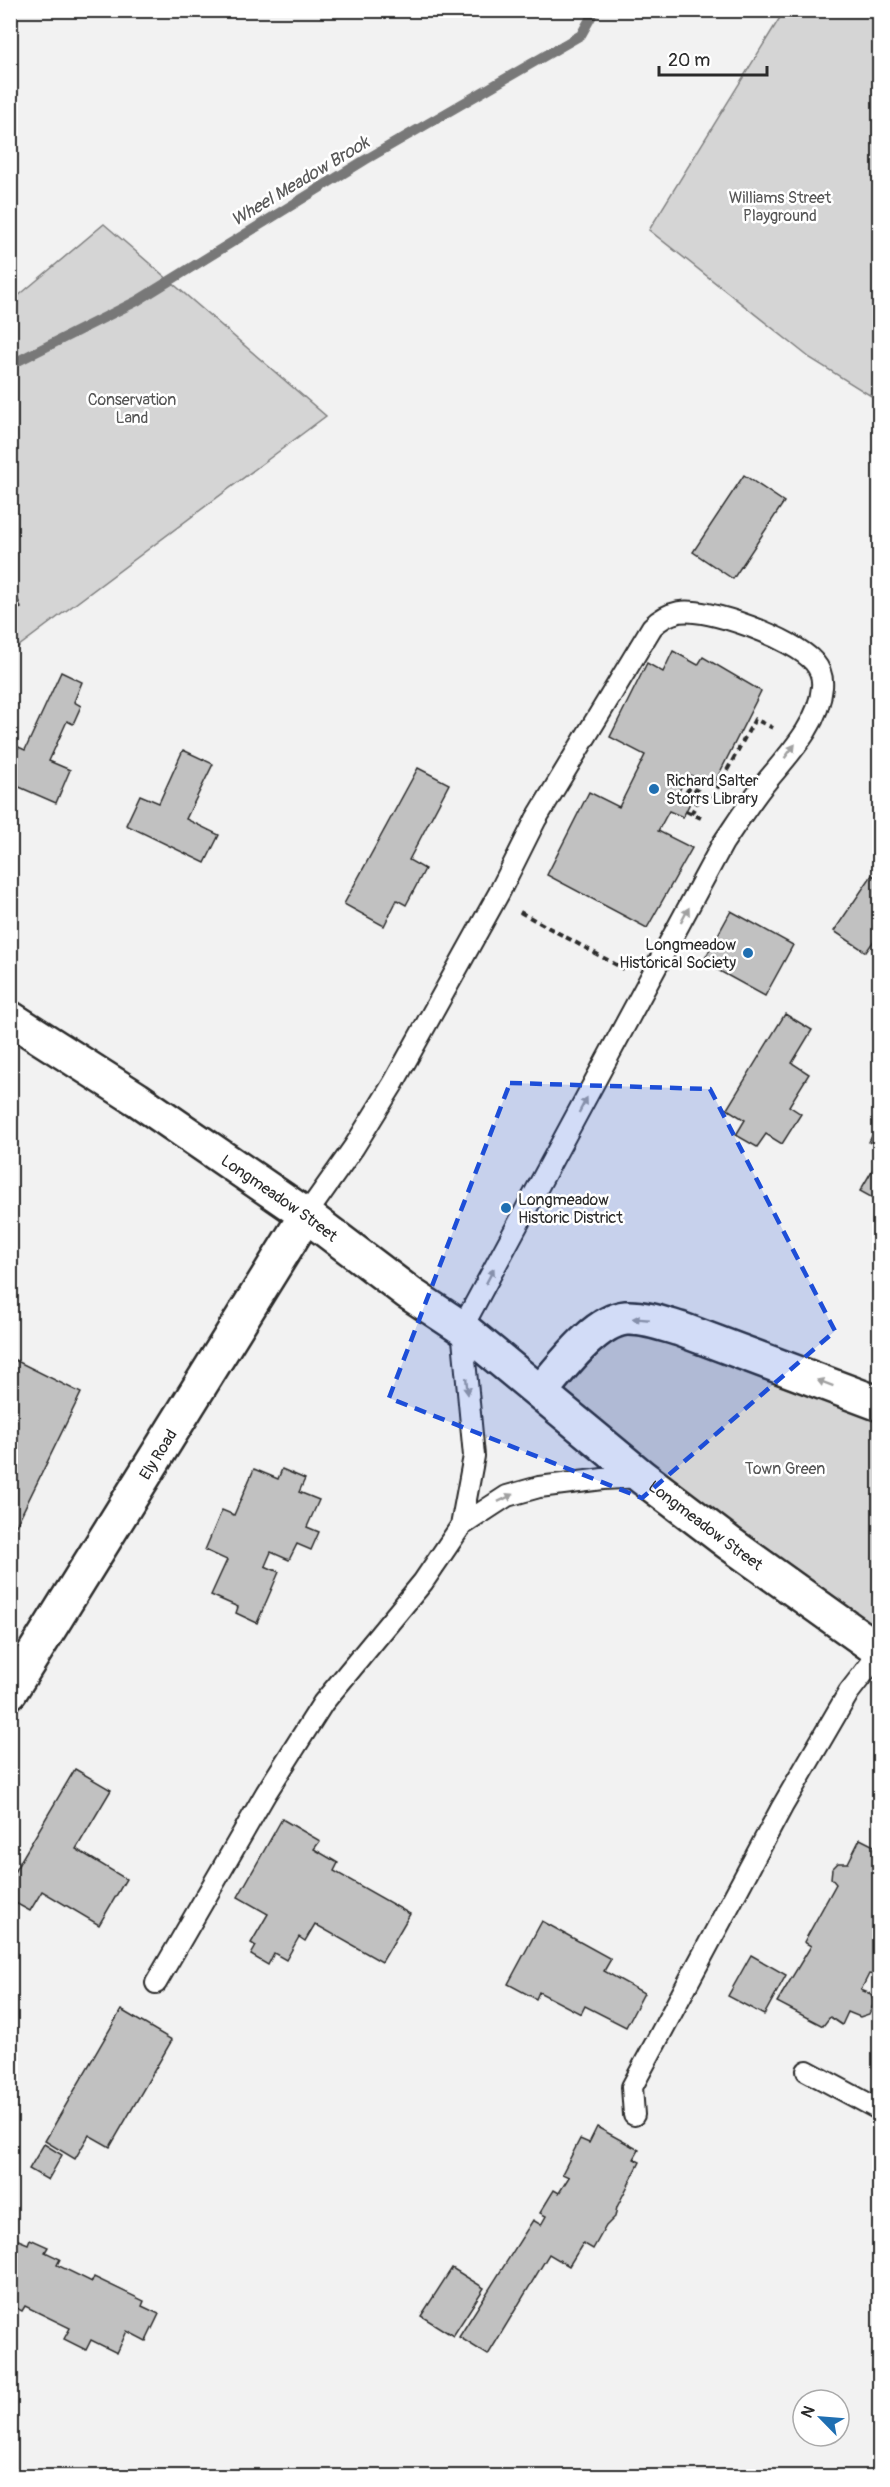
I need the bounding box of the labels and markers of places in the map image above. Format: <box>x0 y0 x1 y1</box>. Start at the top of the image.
place label: Richard Salter Storrs Library <box>666 771 759 809</box>
marker: Richard Salter Storrs Library <box>647 782 661 796</box>
place label: Longmeadow Historical Society <box>619 935 736 973</box>
marker: Longmeadow Historical Society <box>741 946 755 960</box>
place label: Longmeadow Historic District <box>518 1190 623 1228</box>
marker: Longmeadow Historic District <box>499 1201 513 1215</box>

